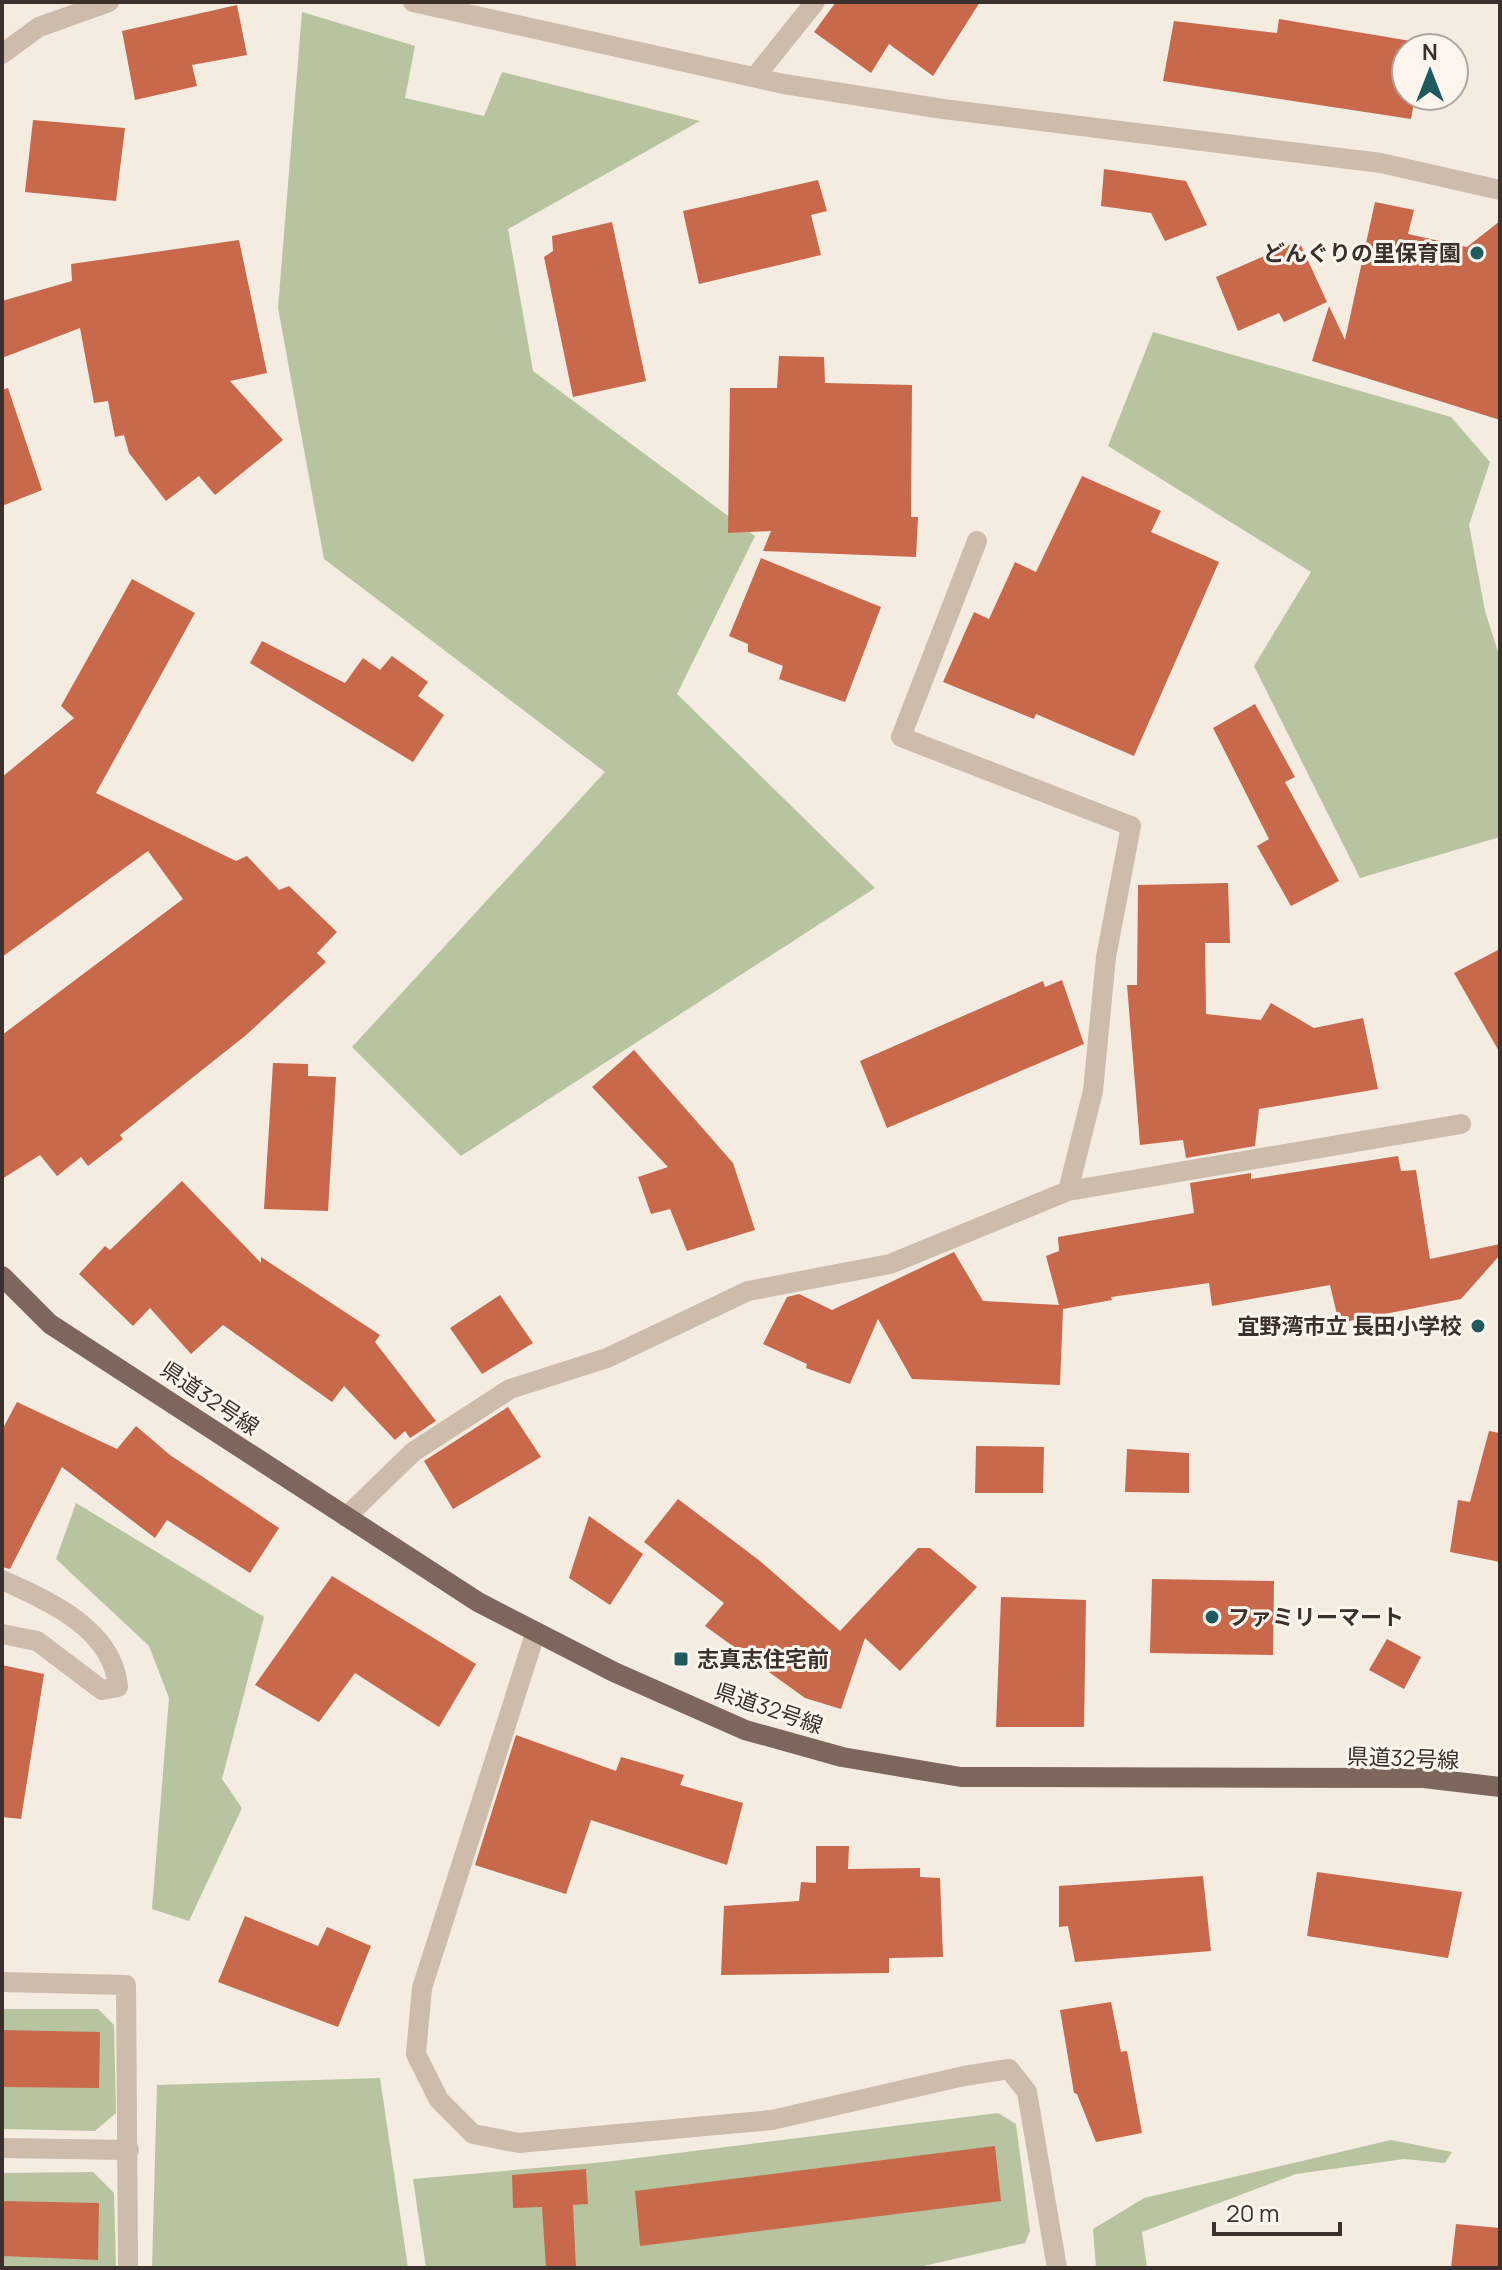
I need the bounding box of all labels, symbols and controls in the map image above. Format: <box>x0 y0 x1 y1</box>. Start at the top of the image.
north arrow <box>1390 32 1470 112</box>
text: N <box>1422 37 1438 67</box>
place label: どんぐりの里保育園 <box>1263 238 1461 268</box>
marker: どんぐりの里保育園 <box>1468 244 1486 262</box>
place label: 宜野湾市立 長田小学校 <box>1238 1311 1462 1341</box>
marker: 宜野湾市立 長田小学校 <box>1469 1317 1487 1335</box>
street label: 県道32号線 <box>155 1354 265 1442</box>
place label: ファミリーマート <box>1228 1602 1404 1632</box>
marker: ファミリーマート <box>1203 1608 1221 1626</box>
place label: 志真志住宅前 <box>697 1644 829 1674</box>
marker: 志真志住宅前 <box>672 1650 690 1668</box>
street label: 県道32号線 <box>711 1675 827 1741</box>
street label: 県道32号線 <box>1346 1741 1460 1775</box>
scale bar <box>1214 2186 1340 2236</box>
text: 20 m <box>1226 2196 1279 2229</box>

